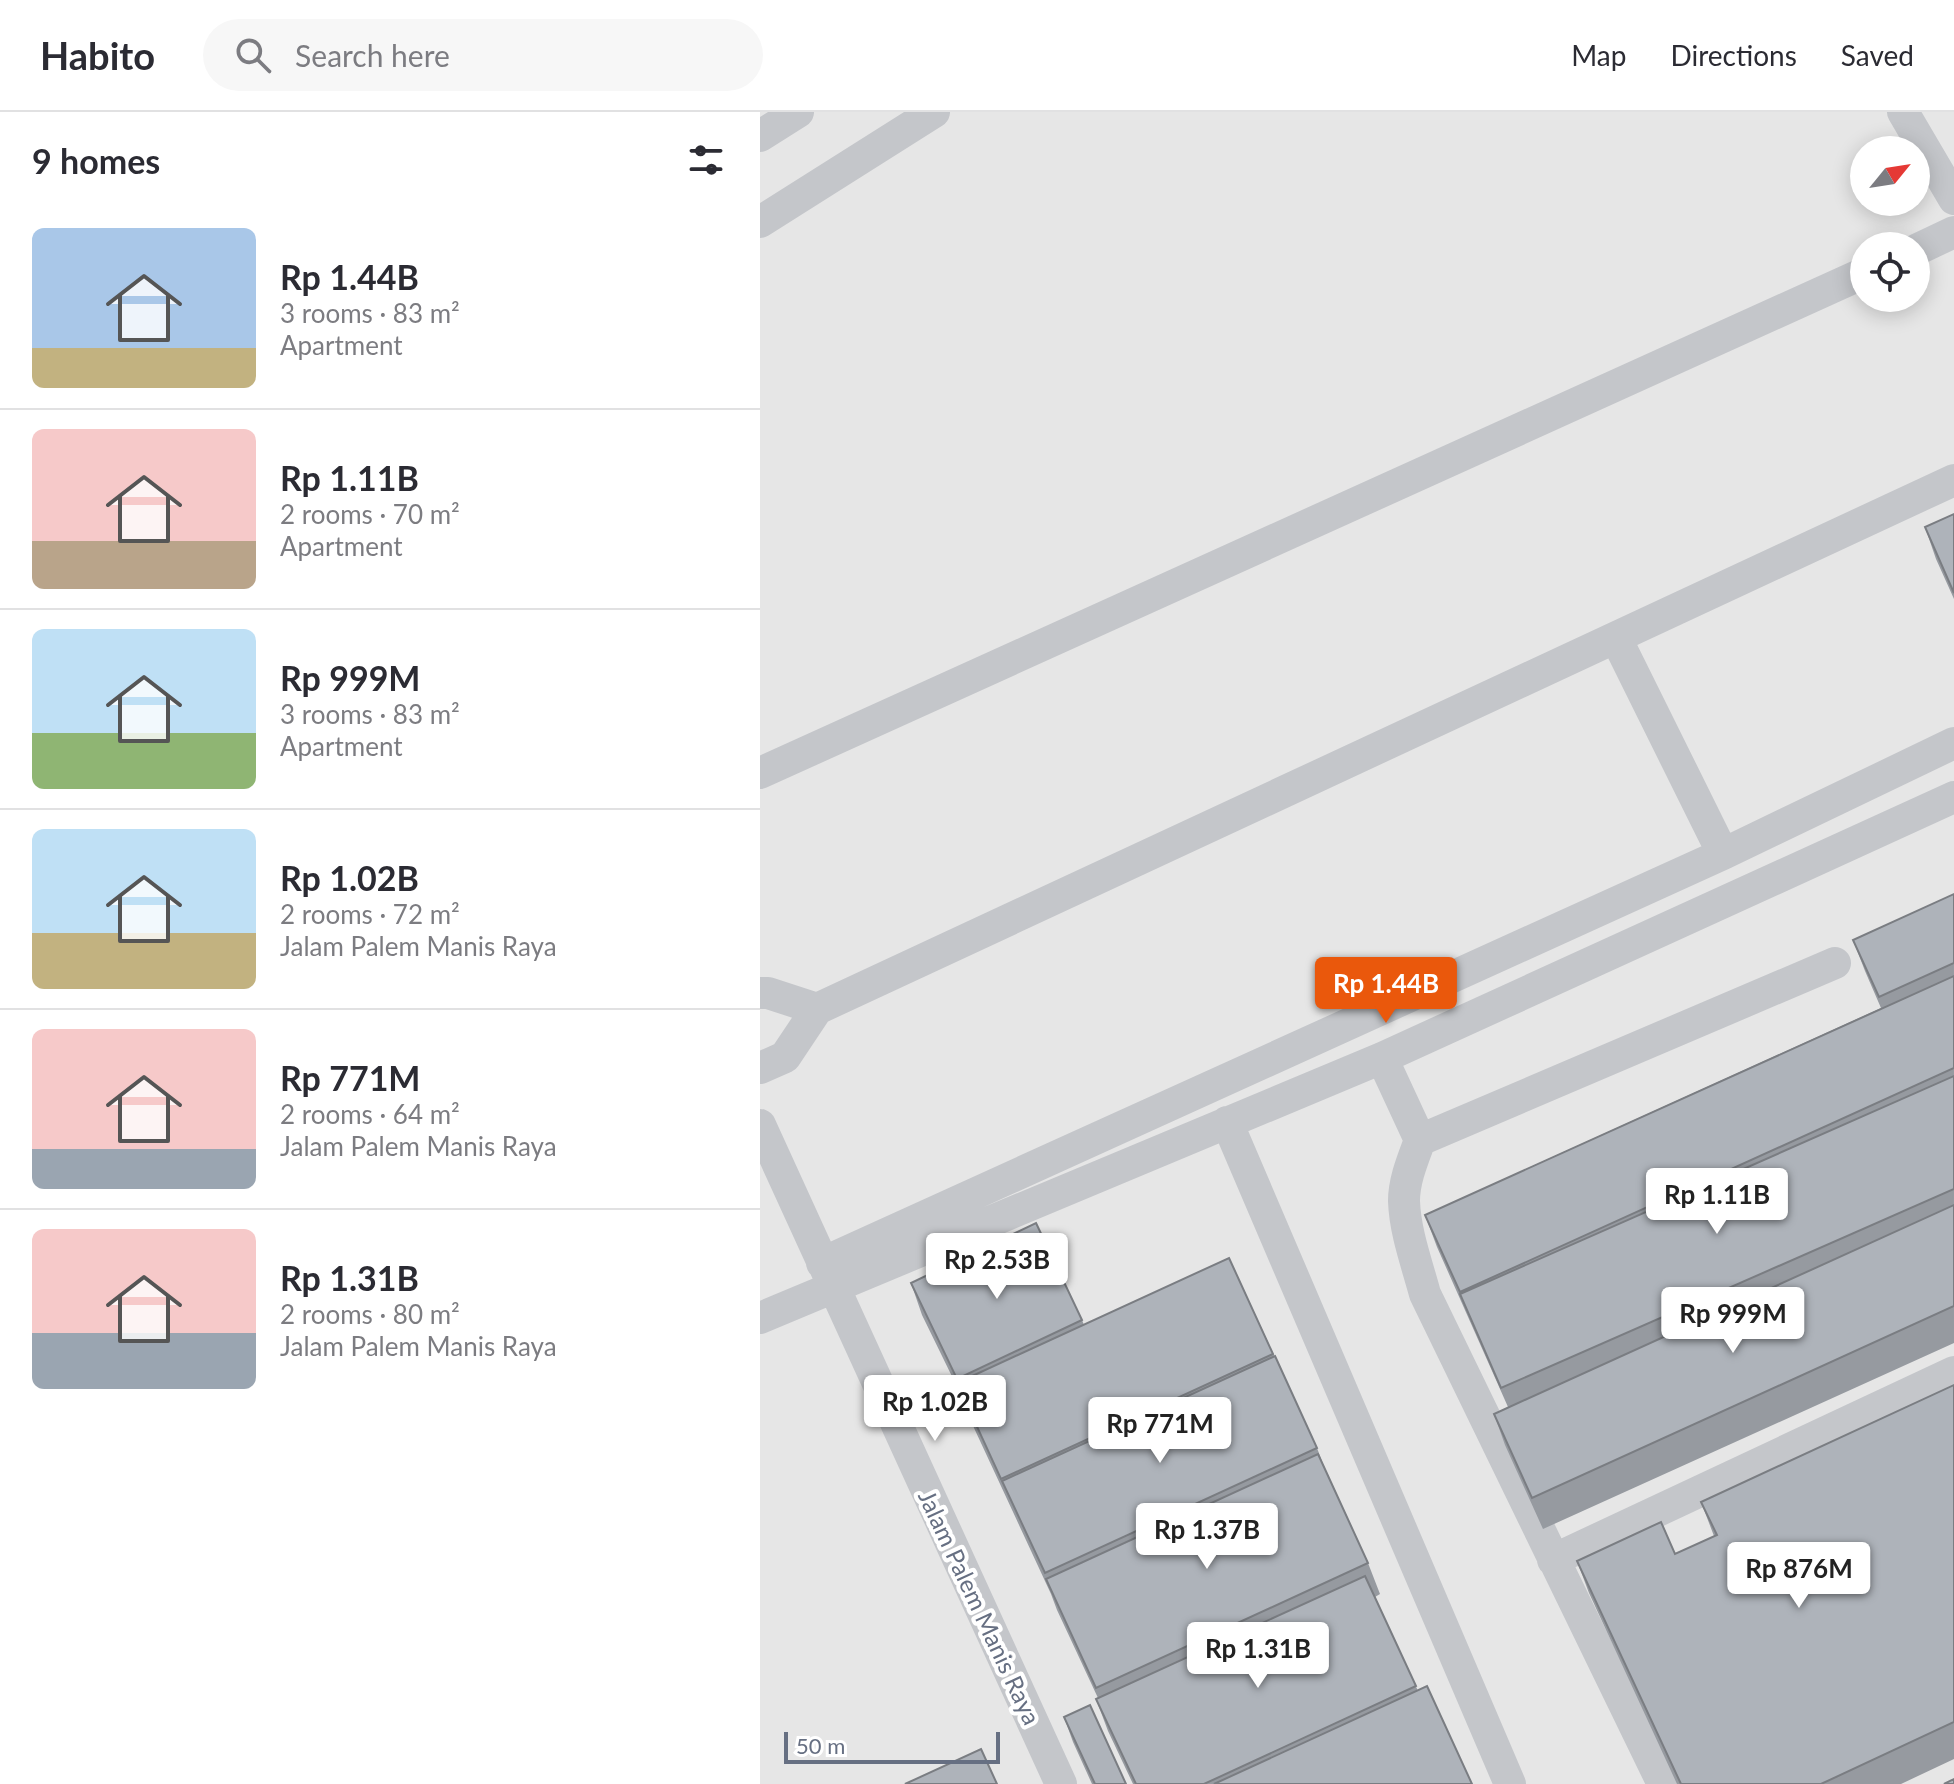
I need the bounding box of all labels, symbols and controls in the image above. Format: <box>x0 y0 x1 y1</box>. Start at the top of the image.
search box <box>203 19 763 91</box>
text: Habito <box>40 32 155 78</box>
icon: search <box>231 33 275 77</box>
text: Search here <box>295 37 450 73</box>
text: Map <box>1571 38 1626 72</box>
text: Directions <box>1670 38 1797 72</box>
text: Saved <box>1841 38 1914 72</box>
north arrow <box>1850 136 1930 216</box>
map controls <box>1850 136 1930 312</box>
icon: filters <box>684 138 728 182</box>
text: 9 homes <box>32 140 160 181</box>
button: locate <box>1850 232 1930 312</box>
text: Rp 1.44B <box>280 256 419 297</box>
icon: home <box>96 260 192 356</box>
text: 3 rooms · 83 m² <box>280 297 460 329</box>
text: Apartment <box>280 329 403 361</box>
text: Rp 1.11B <box>280 457 419 498</box>
icon: home <box>96 461 192 557</box>
text: 2 rooms · 70 m² <box>280 498 460 530</box>
text: Apartment <box>280 530 403 562</box>
text: Rp 999M <box>280 657 421 698</box>
icon: home <box>96 661 192 757</box>
text: 3 rooms · 83 m² <box>280 698 460 730</box>
text: Apartment <box>280 730 403 762</box>
text: Rp 1.02B <box>280 857 419 898</box>
icon: home <box>96 861 192 957</box>
text: 2 rooms · 72 m² <box>280 898 460 930</box>
text: Jalam Palem Manis Raya <box>280 930 557 962</box>
pin: Rp 1.44B <box>1303 957 1469 1025</box>
text: Rp 1.44B <box>1333 967 1439 999</box>
text: Rp 771M <box>280 1057 421 1098</box>
icon: home <box>96 1061 192 1157</box>
text: 2 rooms · 64 m² <box>280 1098 460 1130</box>
text: Jalam Palem Manis Raya <box>280 1130 557 1162</box>
pin: Rp 1.11B <box>1634 1168 1800 1236</box>
text: Rp 1.11B <box>1664 1178 1770 1210</box>
pin: Rp 2.53B <box>914 1233 1080 1301</box>
text: Rp 2.53B <box>944 1243 1050 1275</box>
text: Rp 1.31B <box>280 1257 419 1298</box>
icon: home <box>96 1261 192 1357</box>
pin: Rp 999M <box>1659 1287 1807 1355</box>
text: Rp 999M <box>1679 1297 1787 1329</box>
text: 2 rooms · 80 m² <box>280 1298 460 1330</box>
text: Jalam Palem Manis Raya <box>280 1330 557 1362</box>
pin: Rp 1.02B <box>852 1375 1018 1443</box>
text: Rp 1.02B <box>882 1385 988 1417</box>
pin: Rp 771M <box>1086 1397 1234 1465</box>
text: Rp 771M <box>1106 1407 1214 1439</box>
street label: Jalam Palem Manis Raya <box>913 1485 1047 1729</box>
pin: Rp 1.37B <box>1124 1503 1290 1571</box>
text: Rp 1.37B <box>1154 1513 1260 1545</box>
pin: Rp 876M <box>1725 1542 1873 1610</box>
text: Rp 876M <box>1745 1552 1853 1584</box>
pin: Rp 1.31B <box>1175 1622 1341 1690</box>
text: Rp 1.31B <box>1205 1632 1311 1664</box>
scale bar <box>784 1728 1000 1764</box>
text: 50 m <box>796 1732 845 1759</box>

